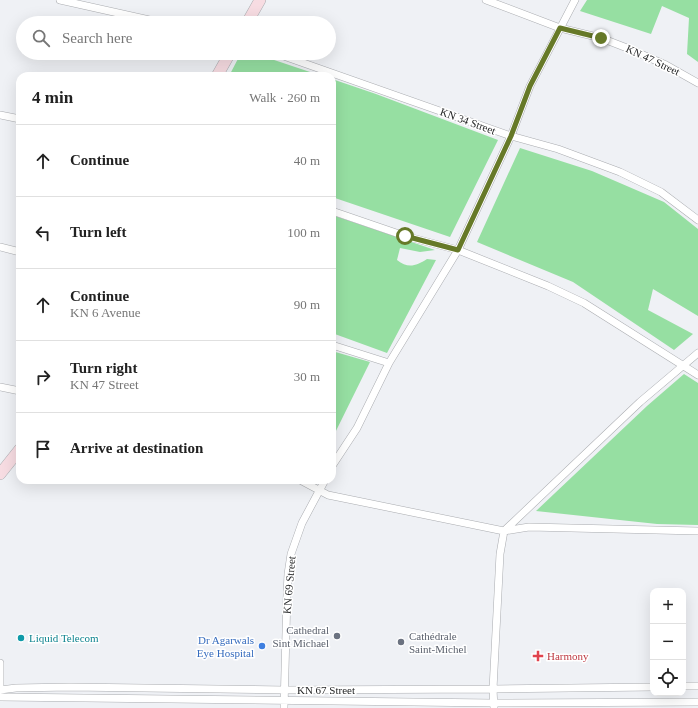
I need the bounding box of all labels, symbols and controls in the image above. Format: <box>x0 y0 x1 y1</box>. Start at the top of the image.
search box <box>16 16 336 60</box>
icon: search <box>30 27 52 49</box>
route end <box>592 29 610 47</box>
text: Search here <box>62 30 132 46</box>
street label: KN 47 Street <box>624 42 682 78</box>
text: 4 min <box>32 88 73 107</box>
text: Walk · 260 m <box>249 90 320 105</box>
street label: KN 34 Street <box>439 105 497 137</box>
icon: ahead <box>32 150 54 172</box>
text: Continue <box>70 152 129 168</box>
text: 40 m <box>294 153 320 168</box>
icon: left <box>32 222 54 244</box>
text: Turn left <box>70 224 127 240</box>
text: 100 m <box>287 225 320 240</box>
route start <box>396 227 414 245</box>
text: Continue <box>70 288 129 304</box>
icon: ahead <box>32 294 54 316</box>
text: 90 m <box>294 297 320 312</box>
text: KN 6 Avenue <box>70 305 141 320</box>
text: Turn right <box>70 360 137 376</box>
icon: right <box>32 366 54 388</box>
text: 30 m <box>294 369 320 384</box>
text: KN 47 Street <box>70 377 139 392</box>
icon: arrive <box>32 438 54 460</box>
text: Arrive at destination <box>70 440 203 456</box>
street label: KN 69 Street <box>280 556 298 614</box>
map controls <box>650 588 686 696</box>
button: + <box>650 588 686 624</box>
place label: Cathedral Sint Michael <box>272 624 329 649</box>
button: − <box>650 624 686 660</box>
place label: Cathédrale Saint-Michel <box>409 630 466 655</box>
marker: Cathedral Sint Michael <box>332 631 342 641</box>
place label: Liquid Telecom <box>29 632 99 644</box>
marker: Liquid Telecom <box>16 633 26 643</box>
place label: Dr Agarwals Eye Hospital <box>197 634 254 659</box>
marker: Cathédrale Saint-Michel <box>396 637 406 647</box>
marker: Dr Agarwals Eye Hospital <box>257 641 267 651</box>
marker: Harmony <box>532 650 544 662</box>
place label: Harmony <box>547 650 589 662</box>
button: locate <box>650 660 686 696</box>
street label: KN 67 Street <box>297 684 355 696</box>

